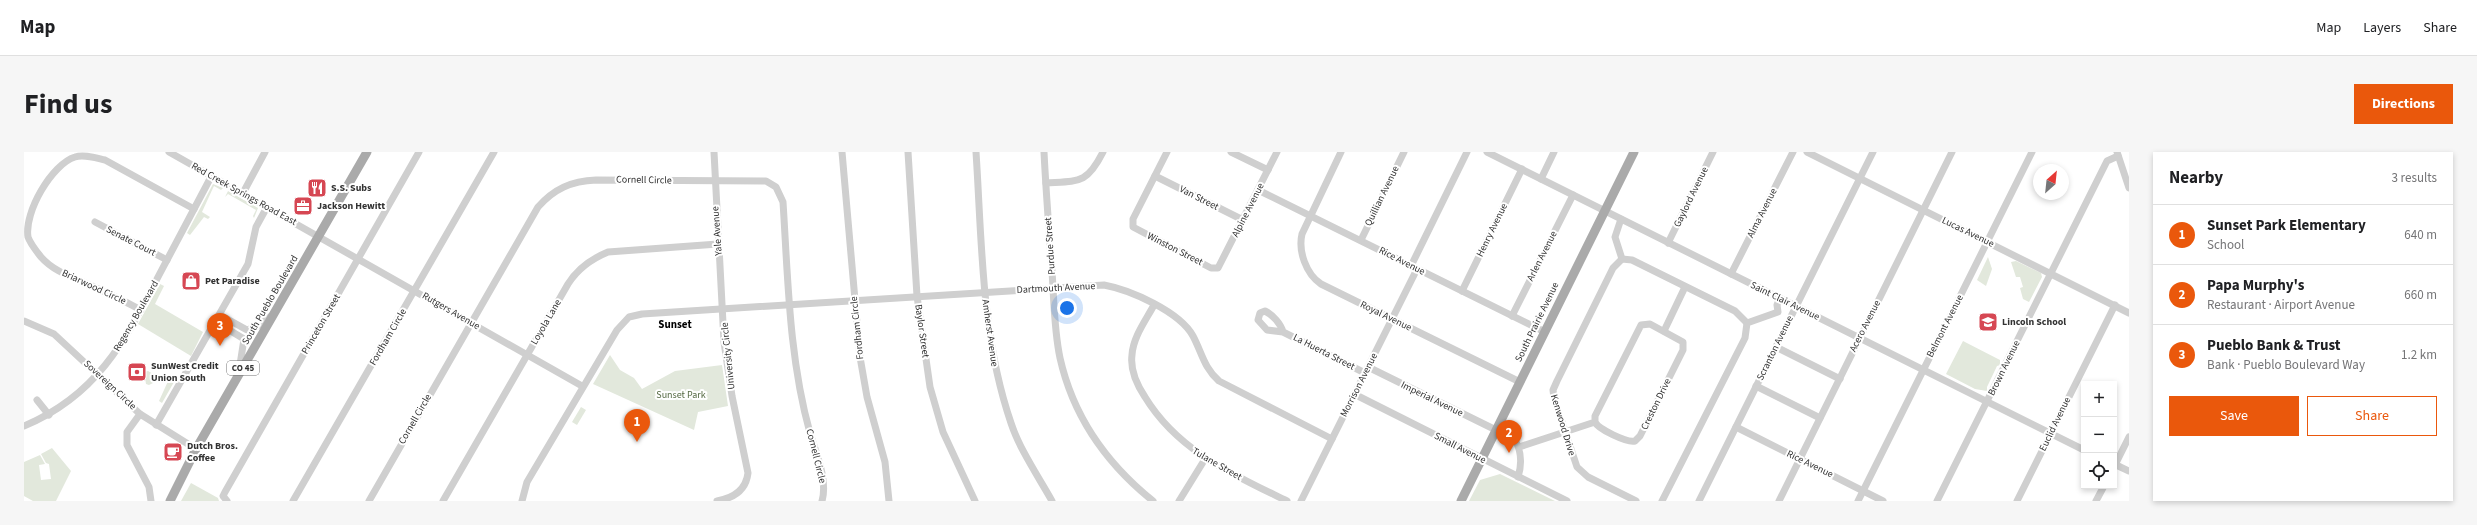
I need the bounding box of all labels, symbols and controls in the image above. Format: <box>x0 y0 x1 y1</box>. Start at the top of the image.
text: Map <box>20 14 55 41</box>
text: Map <box>2316 18 2341 38</box>
text: Layers <box>2363 18 2401 38</box>
text: Share <box>2423 18 2457 38</box>
text: Find us <box>24 84 112 124</box>
button: Directions <box>2354 84 2453 124</box>
street label: Red Creek Springs Road East <box>189 159 300 229</box>
street label: Quillian Avenue <box>1361 163 1403 228</box>
street label: Gaylord Avenue <box>1670 164 1712 230</box>
north arrow <box>2033 164 2069 200</box>
text: Nearby <box>2169 166 2223 190</box>
text: 3 results <box>2392 169 2437 187</box>
street label: Cornell Circle <box>616 173 672 187</box>
restaurant icon: S.S. Subs <box>306 177 328 199</box>
street label: Alpine Avenue <box>1228 180 1268 240</box>
place label: S.S. Subs <box>331 181 372 195</box>
street label: Van Street <box>1177 182 1222 214</box>
street label: Alma Avenue <box>1743 186 1781 240</box>
office icon: Jackson Hewitt <box>292 195 314 217</box>
place label: Jackson Hewitt <box>317 199 385 213</box>
street label: Henry Avenue <box>1473 201 1511 259</box>
street label: Yale Avenue <box>708 206 726 257</box>
street label: Lucas Avenue <box>1939 213 1997 251</box>
text: Sunset Park Elementary <box>2207 215 2366 236</box>
street label: Purdue Street <box>1041 216 1059 275</box>
street label: Senate Court <box>104 222 159 260</box>
text: 1 <box>2179 226 2185 244</box>
text: 640 m <box>2404 226 2437 244</box>
street label: Arlen Avenue <box>1523 228 1561 284</box>
street label: Winston Street <box>1145 229 1206 269</box>
text: School <box>2207 236 2244 254</box>
street label: Rice Avenue <box>1376 243 1428 279</box>
street label: South Pueblo Boulevard <box>239 253 301 347</box>
street label: Briarwood Circle <box>59 266 129 308</box>
shop icon: Pet Paradise <box>180 270 202 292</box>
place label: Pet Paradise <box>205 274 260 288</box>
text: Papa Murphy's <box>2207 275 2304 296</box>
street label: Regency Boulevard <box>110 278 162 354</box>
street label: Saint Clair Avenue <box>1748 278 1822 324</box>
street label: Dartmouth Avenue <box>1016 279 1096 297</box>
street label: South Prairie Avenue <box>1512 280 1562 364</box>
text: 2 <box>2179 286 2185 304</box>
text: 660 m <box>2404 286 2437 304</box>
street label: Rutgers Avenue <box>419 289 483 333</box>
street label: Princeton Street <box>298 291 344 357</box>
street label: Belmont Avenue <box>1923 292 1967 360</box>
street label: Fordham Circle <box>847 296 867 360</box>
text: Restaurant · Airport Avenue <box>2207 296 2355 314</box>
street label: Loyola Lane <box>527 297 565 347</box>
street label: Royal Avenue <box>1358 297 1414 335</box>
street label: Amherst Avenue <box>978 298 1002 368</box>
your location <box>1057 298 1077 318</box>
street label: Acero Avenue <box>1846 298 1884 354</box>
street label: Baylor Street <box>911 303 933 359</box>
street label: Fordham Circle <box>366 306 410 368</box>
school or university icon: Lincoln School <box>1977 311 1999 333</box>
pin: 3 <box>207 313 233 346</box>
street label: Scranton Avenue <box>1753 313 1797 383</box>
place label: Lincoln School <box>2002 315 2066 329</box>
district label: Sunset <box>658 317 692 332</box>
street label: University Circle <box>717 322 739 390</box>
street label: La Huerta Street <box>1291 330 1358 374</box>
text: Pueblo Bank & Trust <box>2207 335 2341 356</box>
street label: Brown Avenue <box>1985 338 2023 398</box>
text: 3 <box>2179 346 2185 364</box>
text: 1.2 km <box>2401 346 2437 364</box>
street label: Morrison Avenue <box>1337 351 1381 419</box>
text: Bank · Pueblo Boulevard Way <box>2207 356 2365 374</box>
street label: Sovereign Circle <box>81 357 139 413</box>
place label: SunWest Credit Union South <box>151 359 219 385</box>
bank icon: SunWest Credit Union South <box>126 361 148 383</box>
road number: CO 45 <box>227 361 259 375</box>
street label: Creston Drive <box>1637 376 1675 432</box>
street label: Imperial Avenue <box>1398 378 1466 420</box>
map controls <box>2081 381 2117 489</box>
button: + <box>2081 381 2117 417</box>
park label: Sunset Park <box>656 388 706 402</box>
street label: Cornell Circle <box>395 391 435 447</box>
street label: Kenwood Drive <box>1547 393 1579 457</box>
street label: Euclid Avenue <box>2036 395 2074 453</box>
button: Save <box>2169 396 2299 436</box>
button: Share <box>2307 396 2437 436</box>
pin: 1 <box>624 409 650 442</box>
button: − <box>2081 417 2117 453</box>
pin: 2 <box>1496 420 1522 453</box>
street label: Cornell Circle <box>802 427 830 485</box>
street label: Small Avenue <box>1432 429 1488 467</box>
place label: Dutch Bros. Coffee <box>187 439 238 465</box>
cafe icon: Dutch Bros. Coffee <box>162 441 184 463</box>
street label: Tulane Street <box>1190 444 1245 484</box>
street label: Rice Avenue <box>1784 447 1836 481</box>
button: locate <box>2081 453 2117 489</box>

